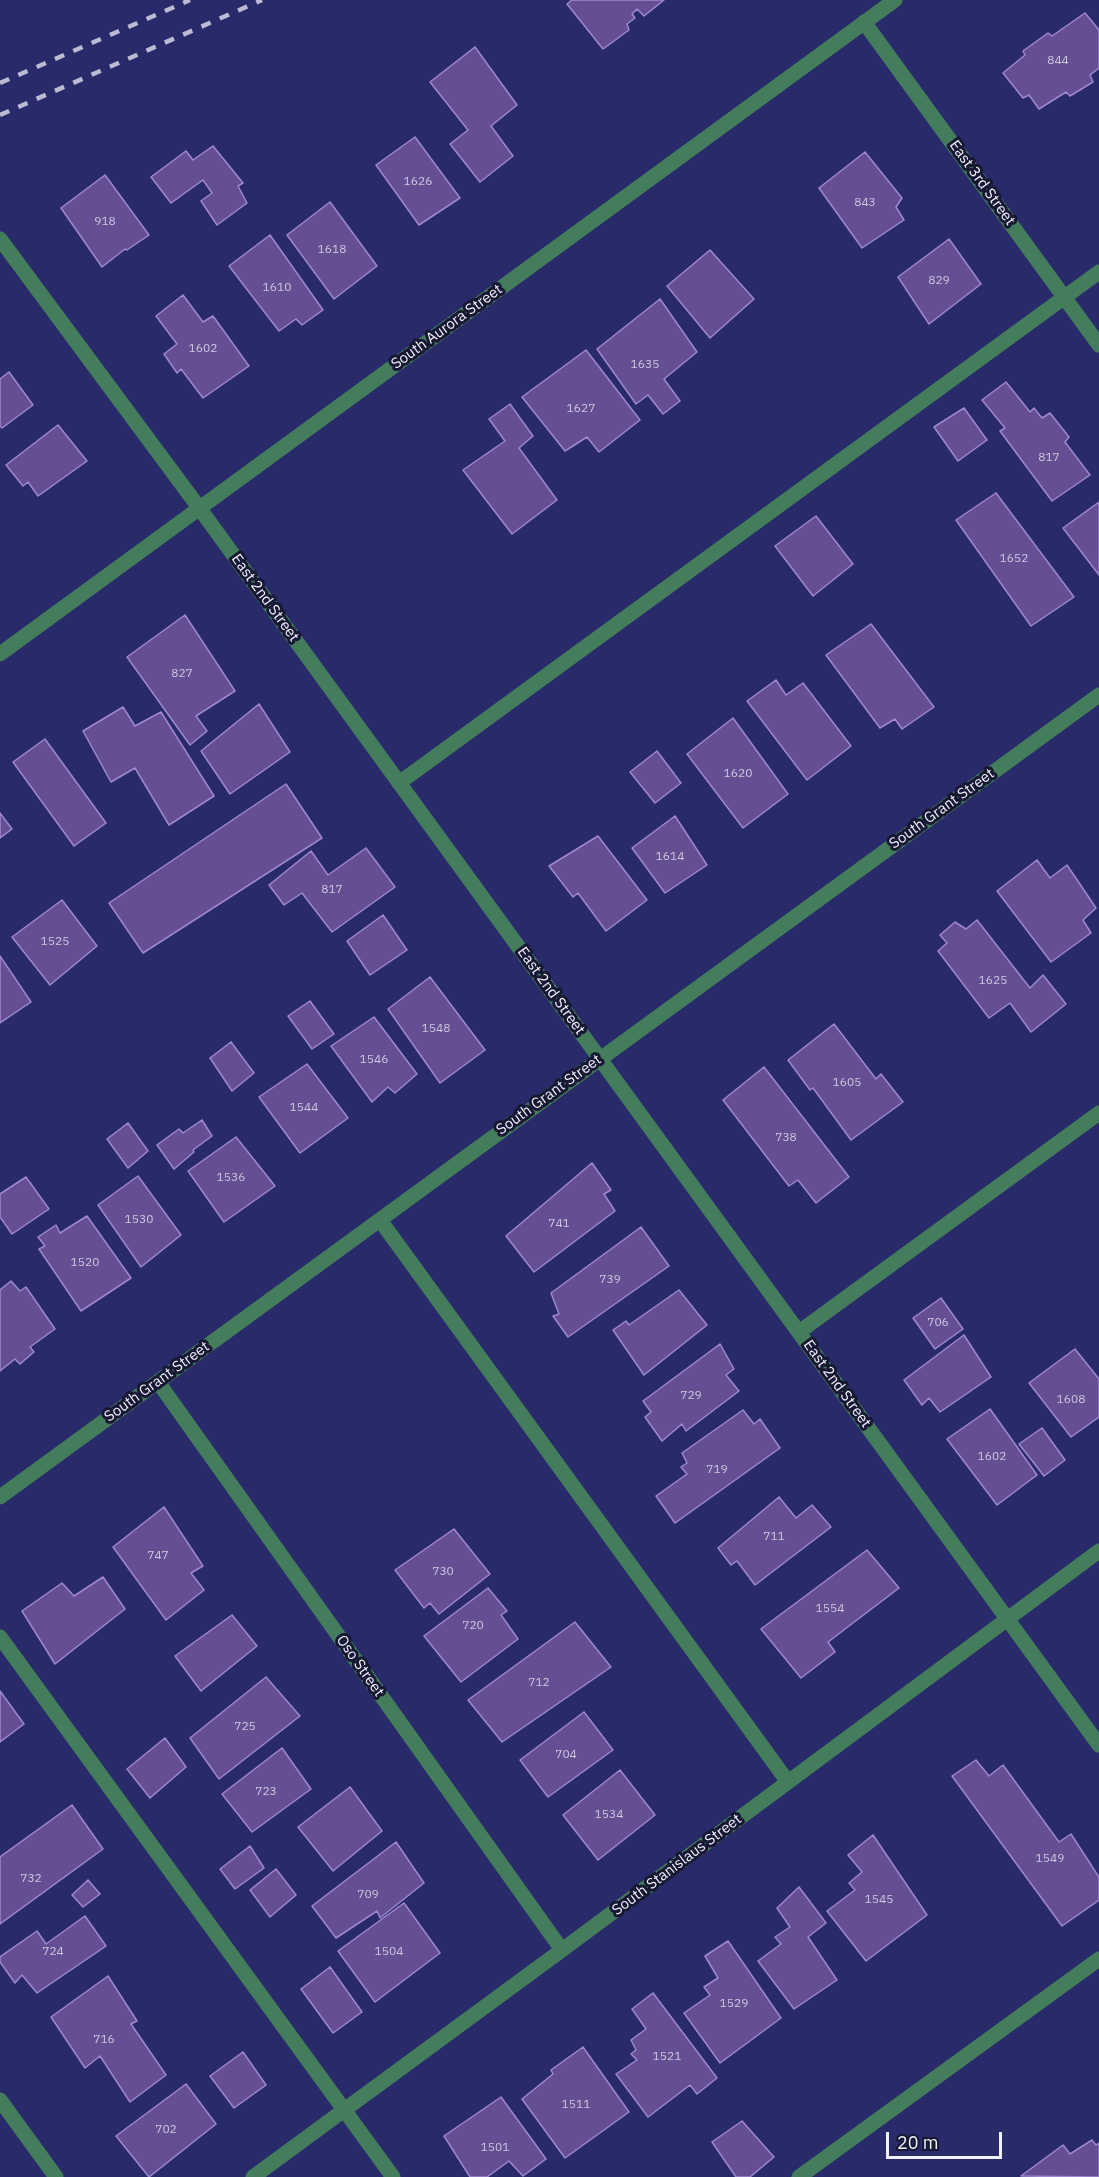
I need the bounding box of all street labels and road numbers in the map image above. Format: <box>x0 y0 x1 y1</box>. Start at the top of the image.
street label: East 3rd Street <box>945 137 1019 229</box>
street label: South Aurora Street <box>388 281 506 373</box>
street label: East 2nd Street <box>227 551 303 645</box>
street label: South Grant Street <box>886 765 998 853</box>
street label: East 2nd Street <box>513 944 589 1038</box>
street label: South Grant Street <box>493 1051 605 1139</box>
street label: East 2nd Street <box>799 1337 875 1431</box>
street label: South Grant Street <box>101 1338 213 1426</box>
street label: Oso Street <box>332 1632 388 1700</box>
street label: South Stanislaus Street <box>609 1811 745 1919</box>

